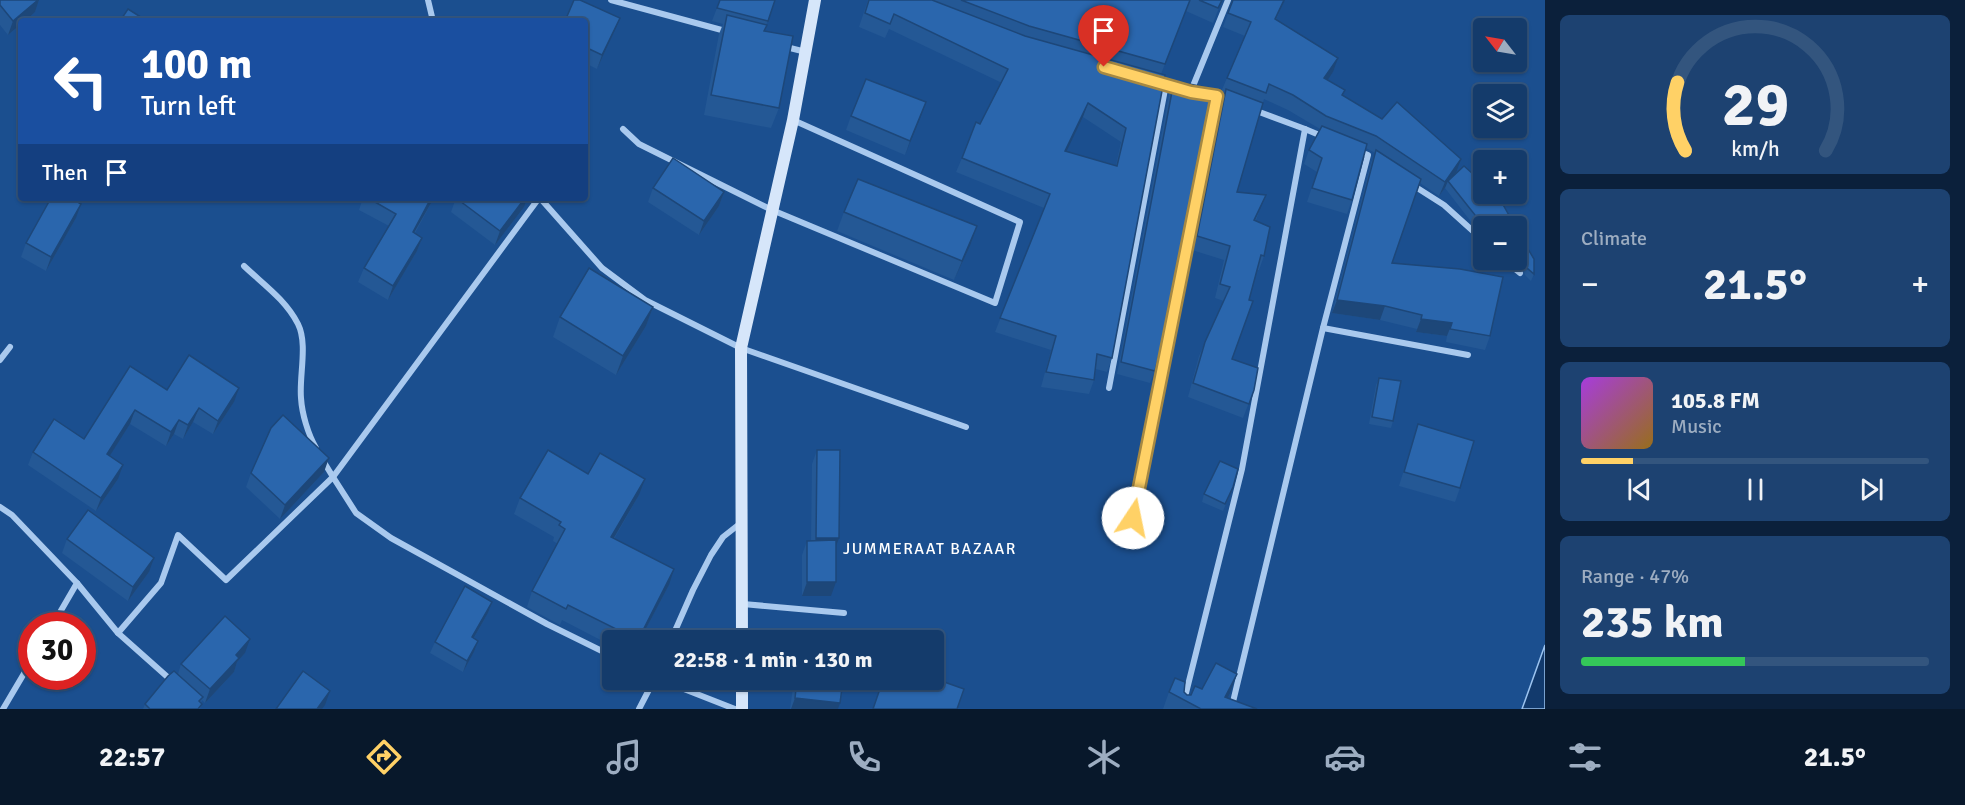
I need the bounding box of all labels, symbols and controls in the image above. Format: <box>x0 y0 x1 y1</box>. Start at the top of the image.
pin <box>1078 5 1129 67</box>
icon: arrive <box>1087 14 1120 47</box>
north arrow <box>1473 18 1527 72</box>
map controls <box>1473 18 1527 270</box>
text: 100 m <box>141 39 252 90</box>
icon: left <box>42 42 120 120</box>
text: 29 <box>1721 66 1789 143</box>
button: layers <box>1473 84 1527 138</box>
text: Turn left <box>141 90 236 123</box>
text: km/h <box>1731 137 1779 163</box>
button: + <box>1473 150 1527 204</box>
icon: arrive <box>100 156 133 189</box>
text: Then <box>42 159 88 186</box>
button: − <box>1473 216 1527 270</box>
text: Climate <box>1581 226 1647 251</box>
text: 21.5° <box>1703 257 1807 312</box>
text: − <box>1581 264 1599 305</box>
text: + <box>1911 264 1929 305</box>
text: 105.8 FM <box>1671 387 1760 414</box>
text: Music <box>1671 414 1722 439</box>
icon: previous <box>1623 473 1656 506</box>
icon: pause <box>1739 473 1772 506</box>
icon: next <box>1855 473 1888 506</box>
position arrow <box>1101 486 1165 550</box>
district label: JUMMERAAT BAZAAR <box>843 539 1017 559</box>
text: Range · 47% <box>1581 564 1689 589</box>
text: 235 km <box>1581 595 1724 650</box>
speed limit sign: 30 <box>18 612 96 690</box>
text: 22:58 · 1 min · 130 m <box>673 646 873 673</box>
icon: directions <box>363 736 405 778</box>
icon: music <box>603 736 645 778</box>
icon: phone <box>843 736 885 778</box>
icon: climate <box>1083 736 1125 778</box>
icon: car <box>1324 736 1366 778</box>
icon: filters <box>1564 736 1606 778</box>
text: 22:57 <box>99 741 165 774</box>
text: 21.5° <box>1804 741 1866 774</box>

